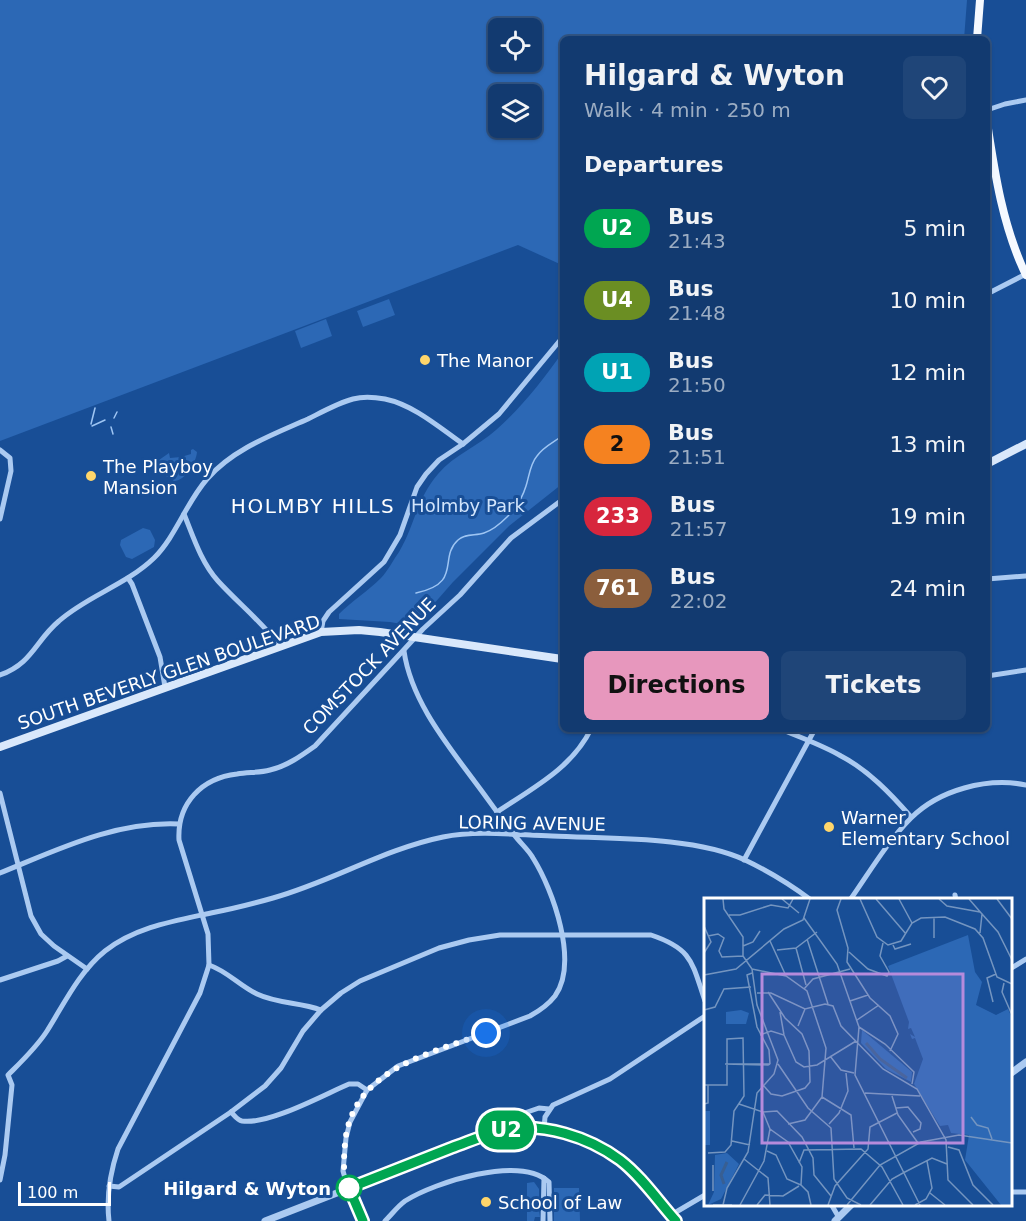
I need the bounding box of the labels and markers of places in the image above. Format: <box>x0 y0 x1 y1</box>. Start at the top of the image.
place label: The Manor <box>436 350 533 371</box>
marker: The Manor <box>418 353 432 367</box>
place label: The Playboy Mansion <box>102 456 213 498</box>
marker: The Playboy Mansion <box>84 469 98 483</box>
place label: Warner Elementary School <box>841 807 1010 849</box>
marker: Warner Elementary School <box>822 820 836 834</box>
marker: Hilgard & Wyton <box>336 1175 362 1201</box>
place label: Hilgard & Wyton <box>163 1178 331 1199</box>
place label: School of Law <box>498 1192 622 1213</box>
marker: School of Law <box>479 1195 493 1209</box>

